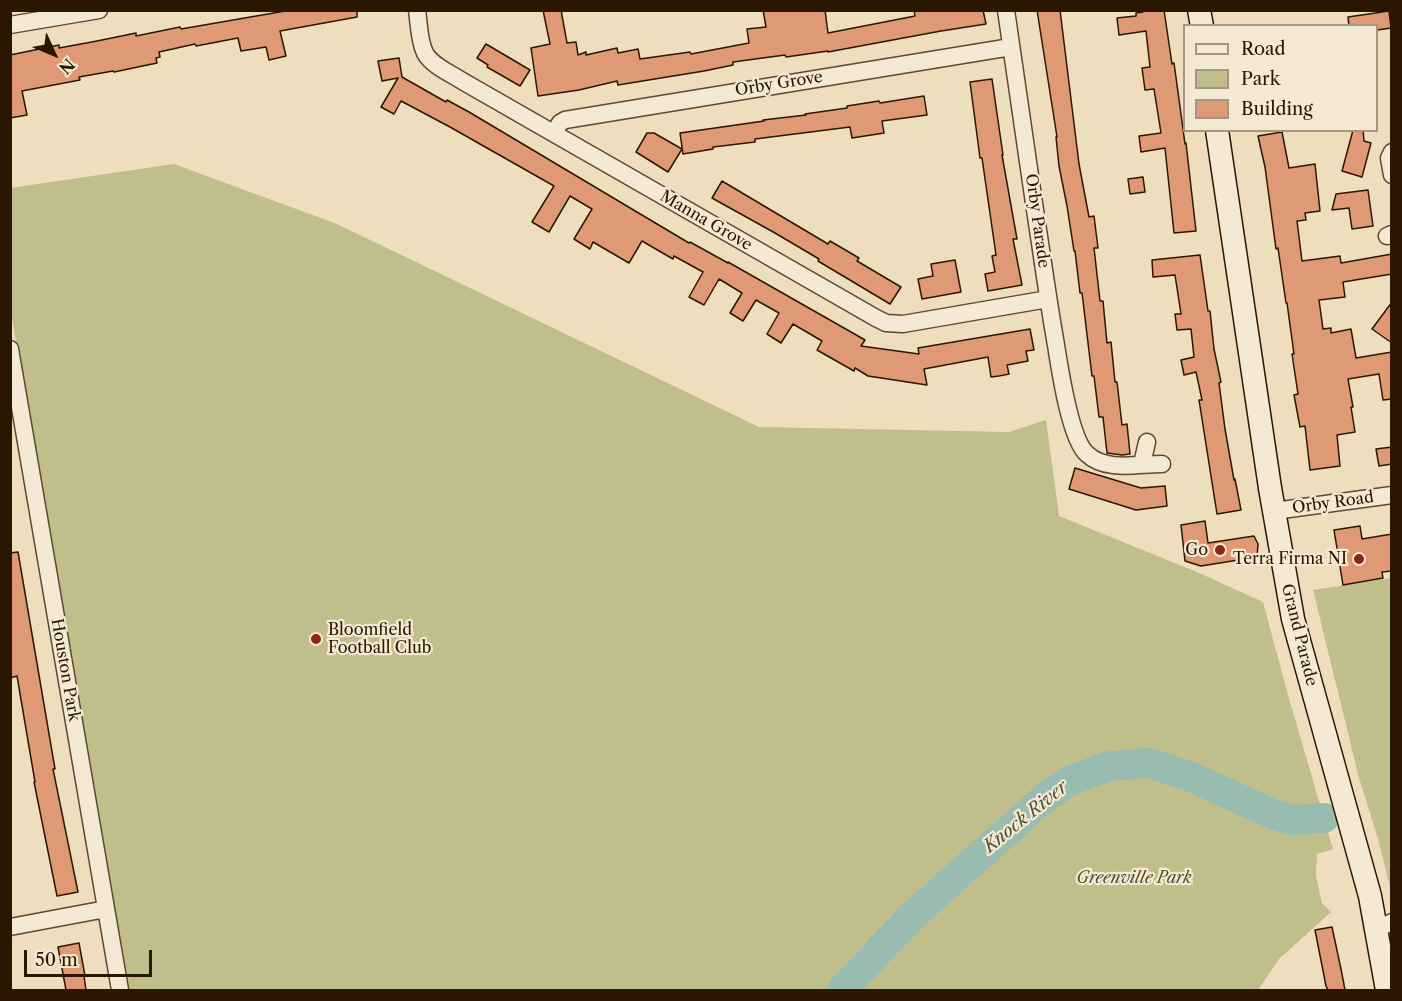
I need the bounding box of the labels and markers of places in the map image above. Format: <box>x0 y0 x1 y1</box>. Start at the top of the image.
place label: Go <box>1185 540 1208 560</box>
marker: Go <box>1213 543 1227 557</box>
place label: Terra Firma NI <box>1233 549 1347 569</box>
marker: Terra Firma NI <box>1352 552 1366 566</box>
place label: Bloomfield Football Club <box>328 620 431 658</box>
marker: Bloomfield Football Club <box>309 632 323 646</box>

